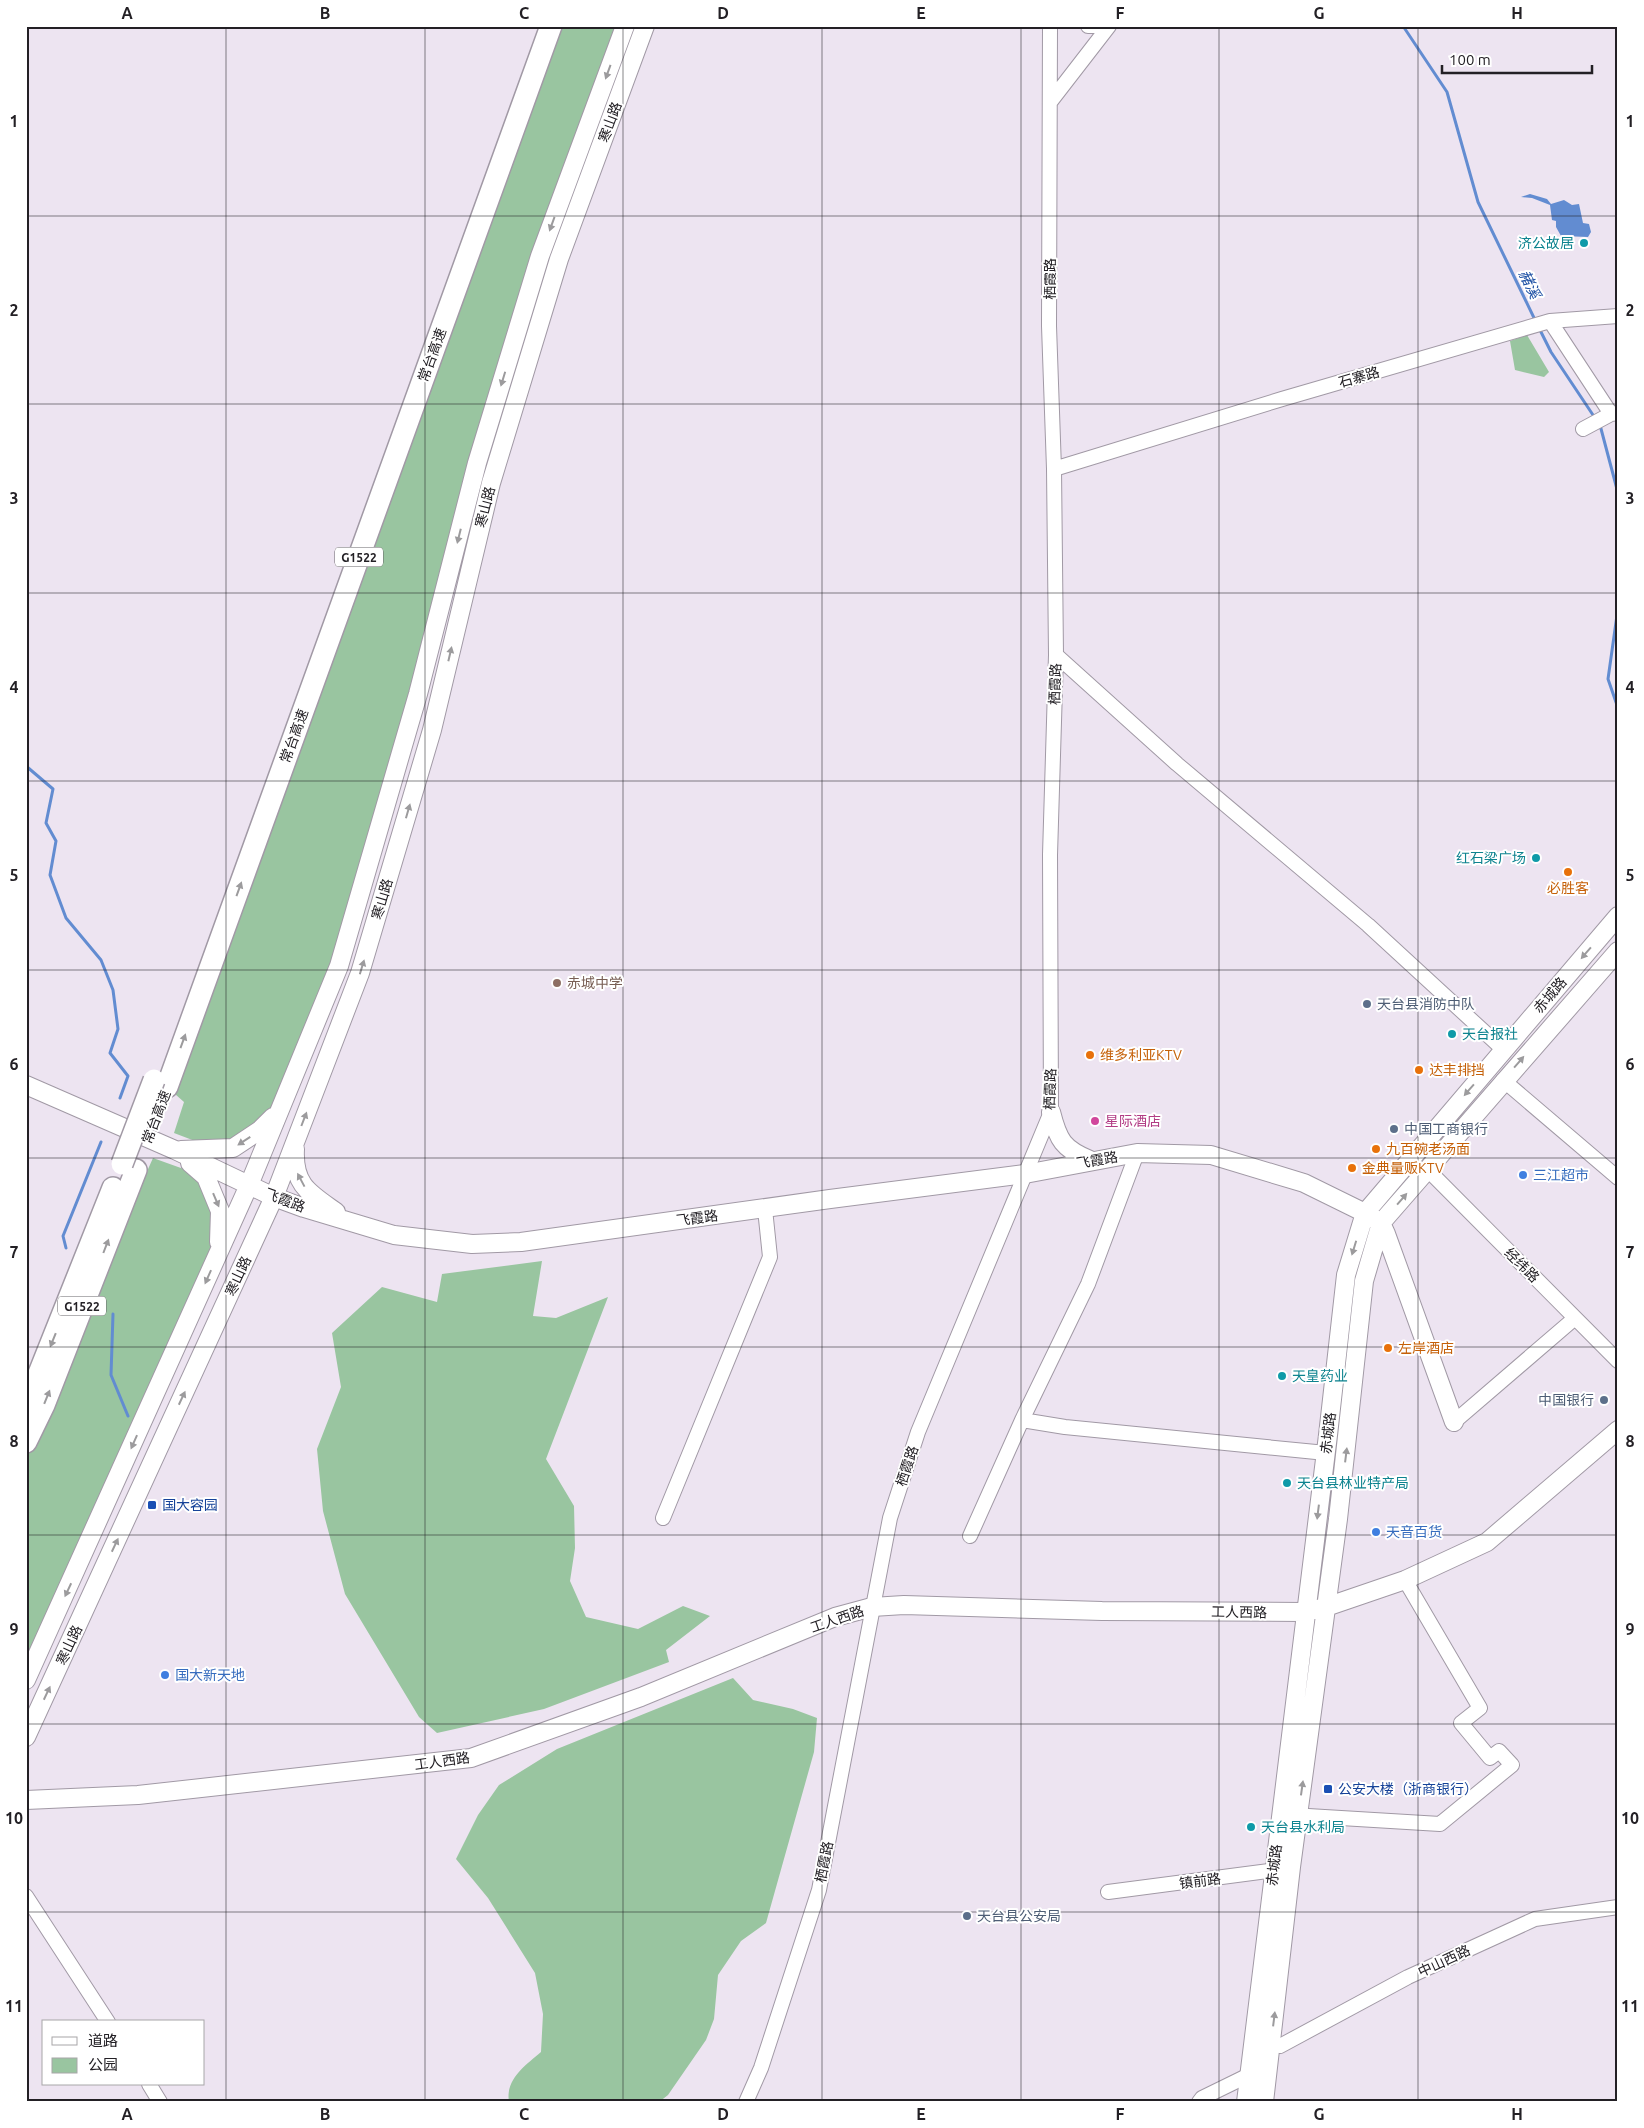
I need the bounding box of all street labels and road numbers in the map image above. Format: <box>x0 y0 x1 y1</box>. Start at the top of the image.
street label: 寒山路 <box>595 100 625 144</box>
street label: 栖霞路 <box>1042 258 1058 300</box>
street label: 常台高速 <box>415 326 449 384</box>
street label: 石寨路 <box>1337 364 1381 390</box>
street label: 寒山路 <box>472 485 498 529</box>
road number: G1522 <box>335 548 383 566</box>
street label: 栖霞路 <box>1046 663 1064 705</box>
street label: 常台高速 <box>277 707 311 765</box>
street label: 寒山路 <box>369 877 395 921</box>
street label: 赤城路 <box>1530 974 1570 1016</box>
street label: 栖霞路 <box>1041 1068 1059 1110</box>
street label: 常台高速 <box>138 1088 174 1146</box>
street label: 飞霞路 <box>1075 1148 1119 1172</box>
street label: 飞霞路 <box>263 1185 307 1215</box>
street label: 飞霞路 <box>675 1207 719 1229</box>
street label: 经纬路 <box>1501 1244 1543 1286</box>
street label: 寒山路 <box>222 1254 254 1298</box>
road number: G1522 <box>58 1296 106 1315</box>
street label: 赤城路 <box>1318 1411 1338 1455</box>
street label: 栖霞路 <box>893 1444 921 1488</box>
street label: 工人西路 <box>808 1602 866 1636</box>
street label: 工人西路 <box>1211 1604 1267 1620</box>
street label: 寒山路 <box>53 1623 85 1667</box>
street label: 工人西路 <box>413 1749 471 1773</box>
street label: 栖霞路 <box>812 1840 836 1884</box>
street label: 赤城路 <box>1264 1843 1284 1887</box>
street label: 镇前路 <box>1178 1871 1222 1891</box>
street label: 中山西路 <box>1415 1942 1473 1980</box>

